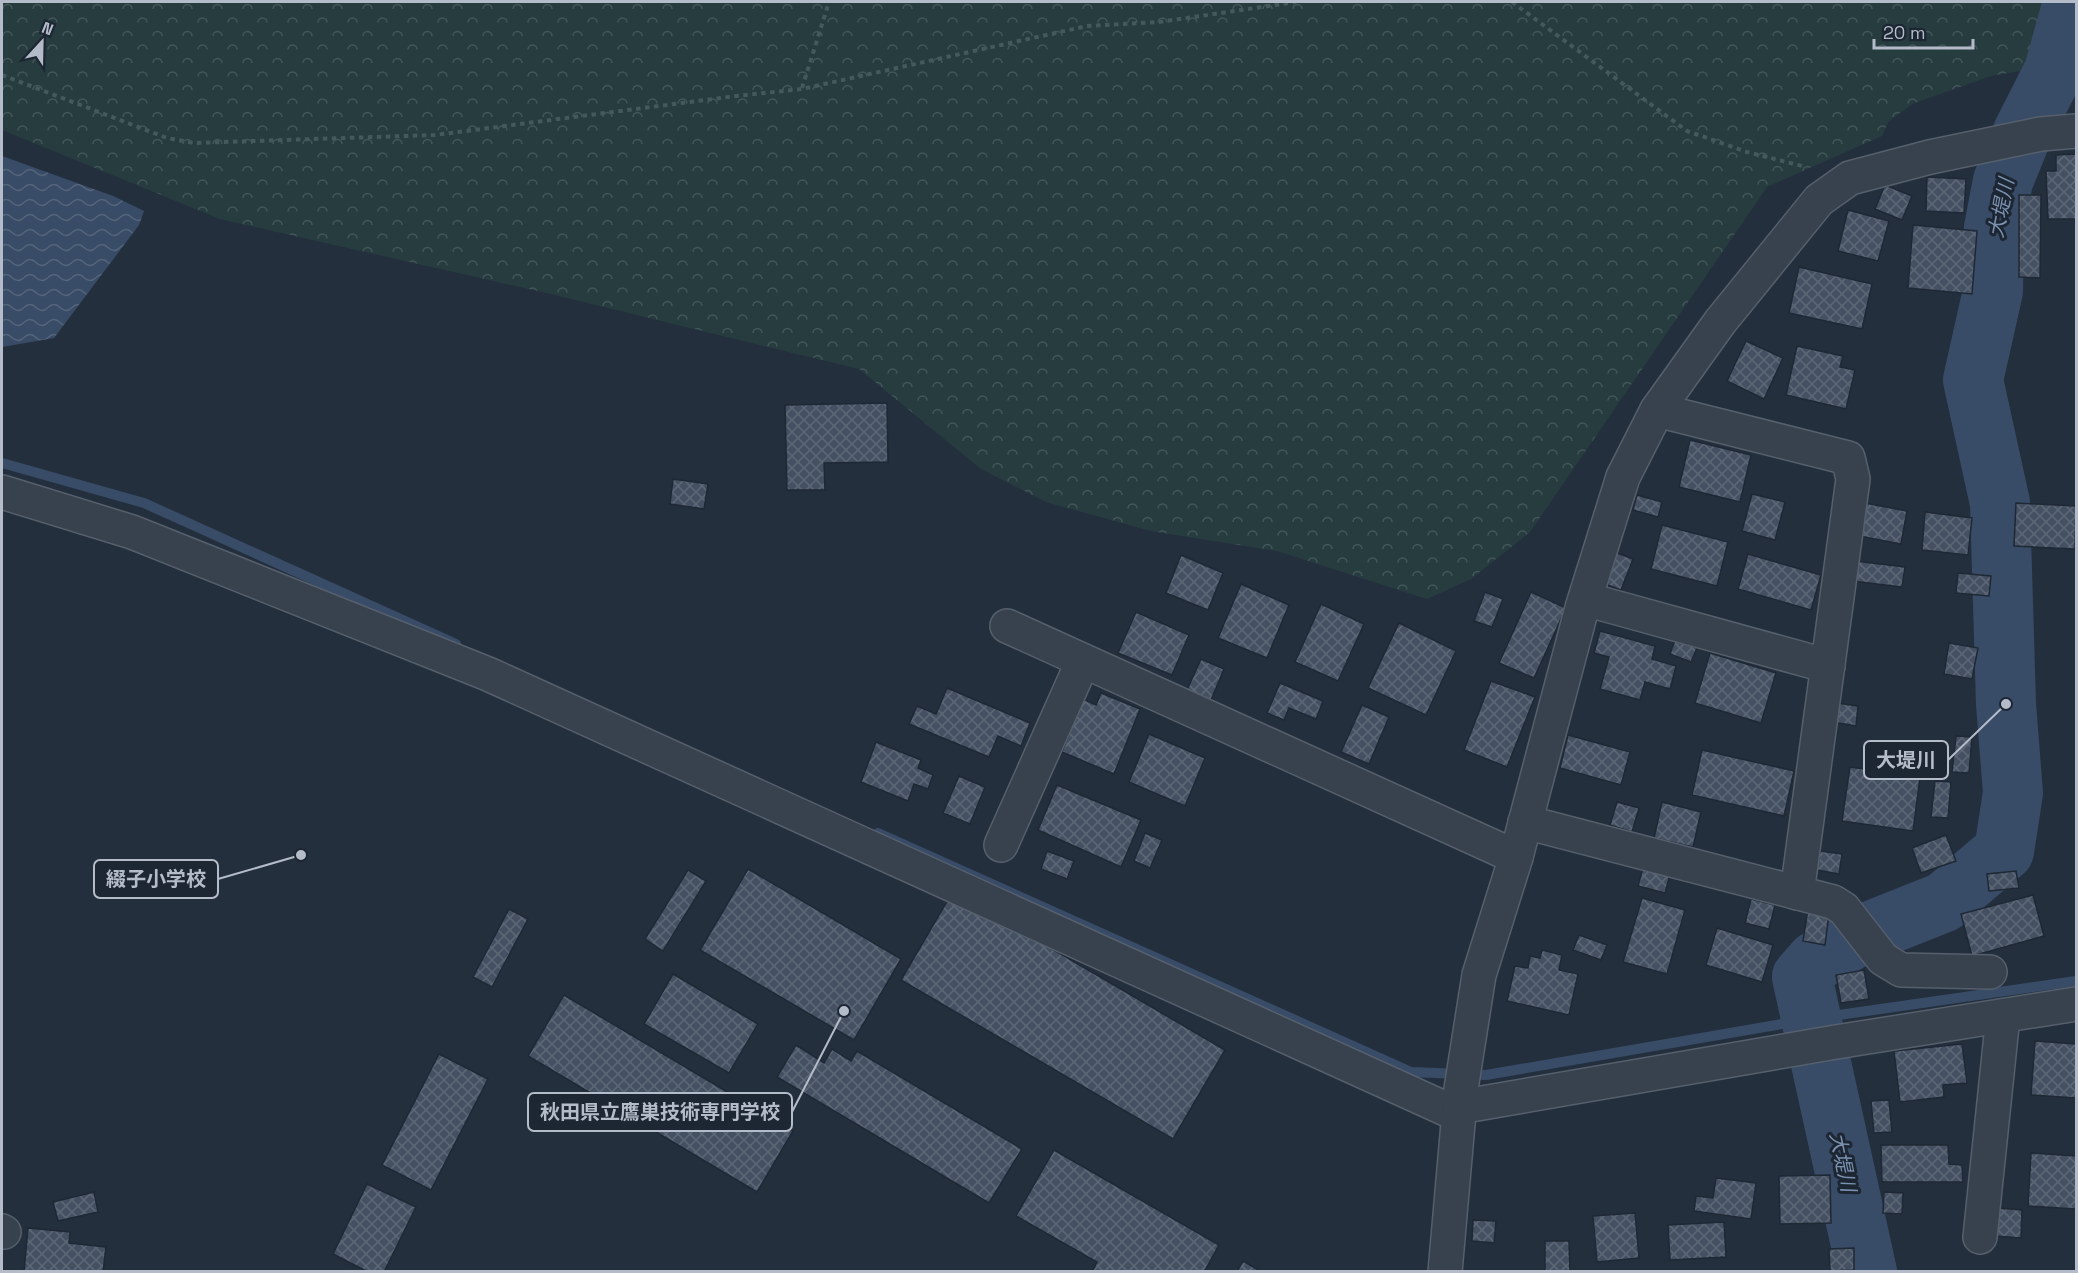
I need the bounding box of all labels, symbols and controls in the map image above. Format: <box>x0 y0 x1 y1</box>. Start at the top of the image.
north arrow <box>12 12 72 72</box>
scale bar <box>1874 12 1973 50</box>
text: N <box>39 17 56 40</box>
text: 20 m <box>1883 21 1926 44</box>
water label: 大堤川 <box>1983 174 2020 240</box>
callout: 大堤川 <box>1864 741 1948 779</box>
text: 大堤川 <box>1876 747 1936 773</box>
callout: 綴子小学校 <box>94 860 218 898</box>
text: 綴子小学校 <box>106 866 206 892</box>
callout: 秋田県立鷹巣技術専門学校 <box>528 1093 792 1131</box>
text: 秋田県立鷹巣技術専門学校 <box>540 1099 780 1125</box>
water label: 大堤川 <box>1824 1130 1862 1196</box>

